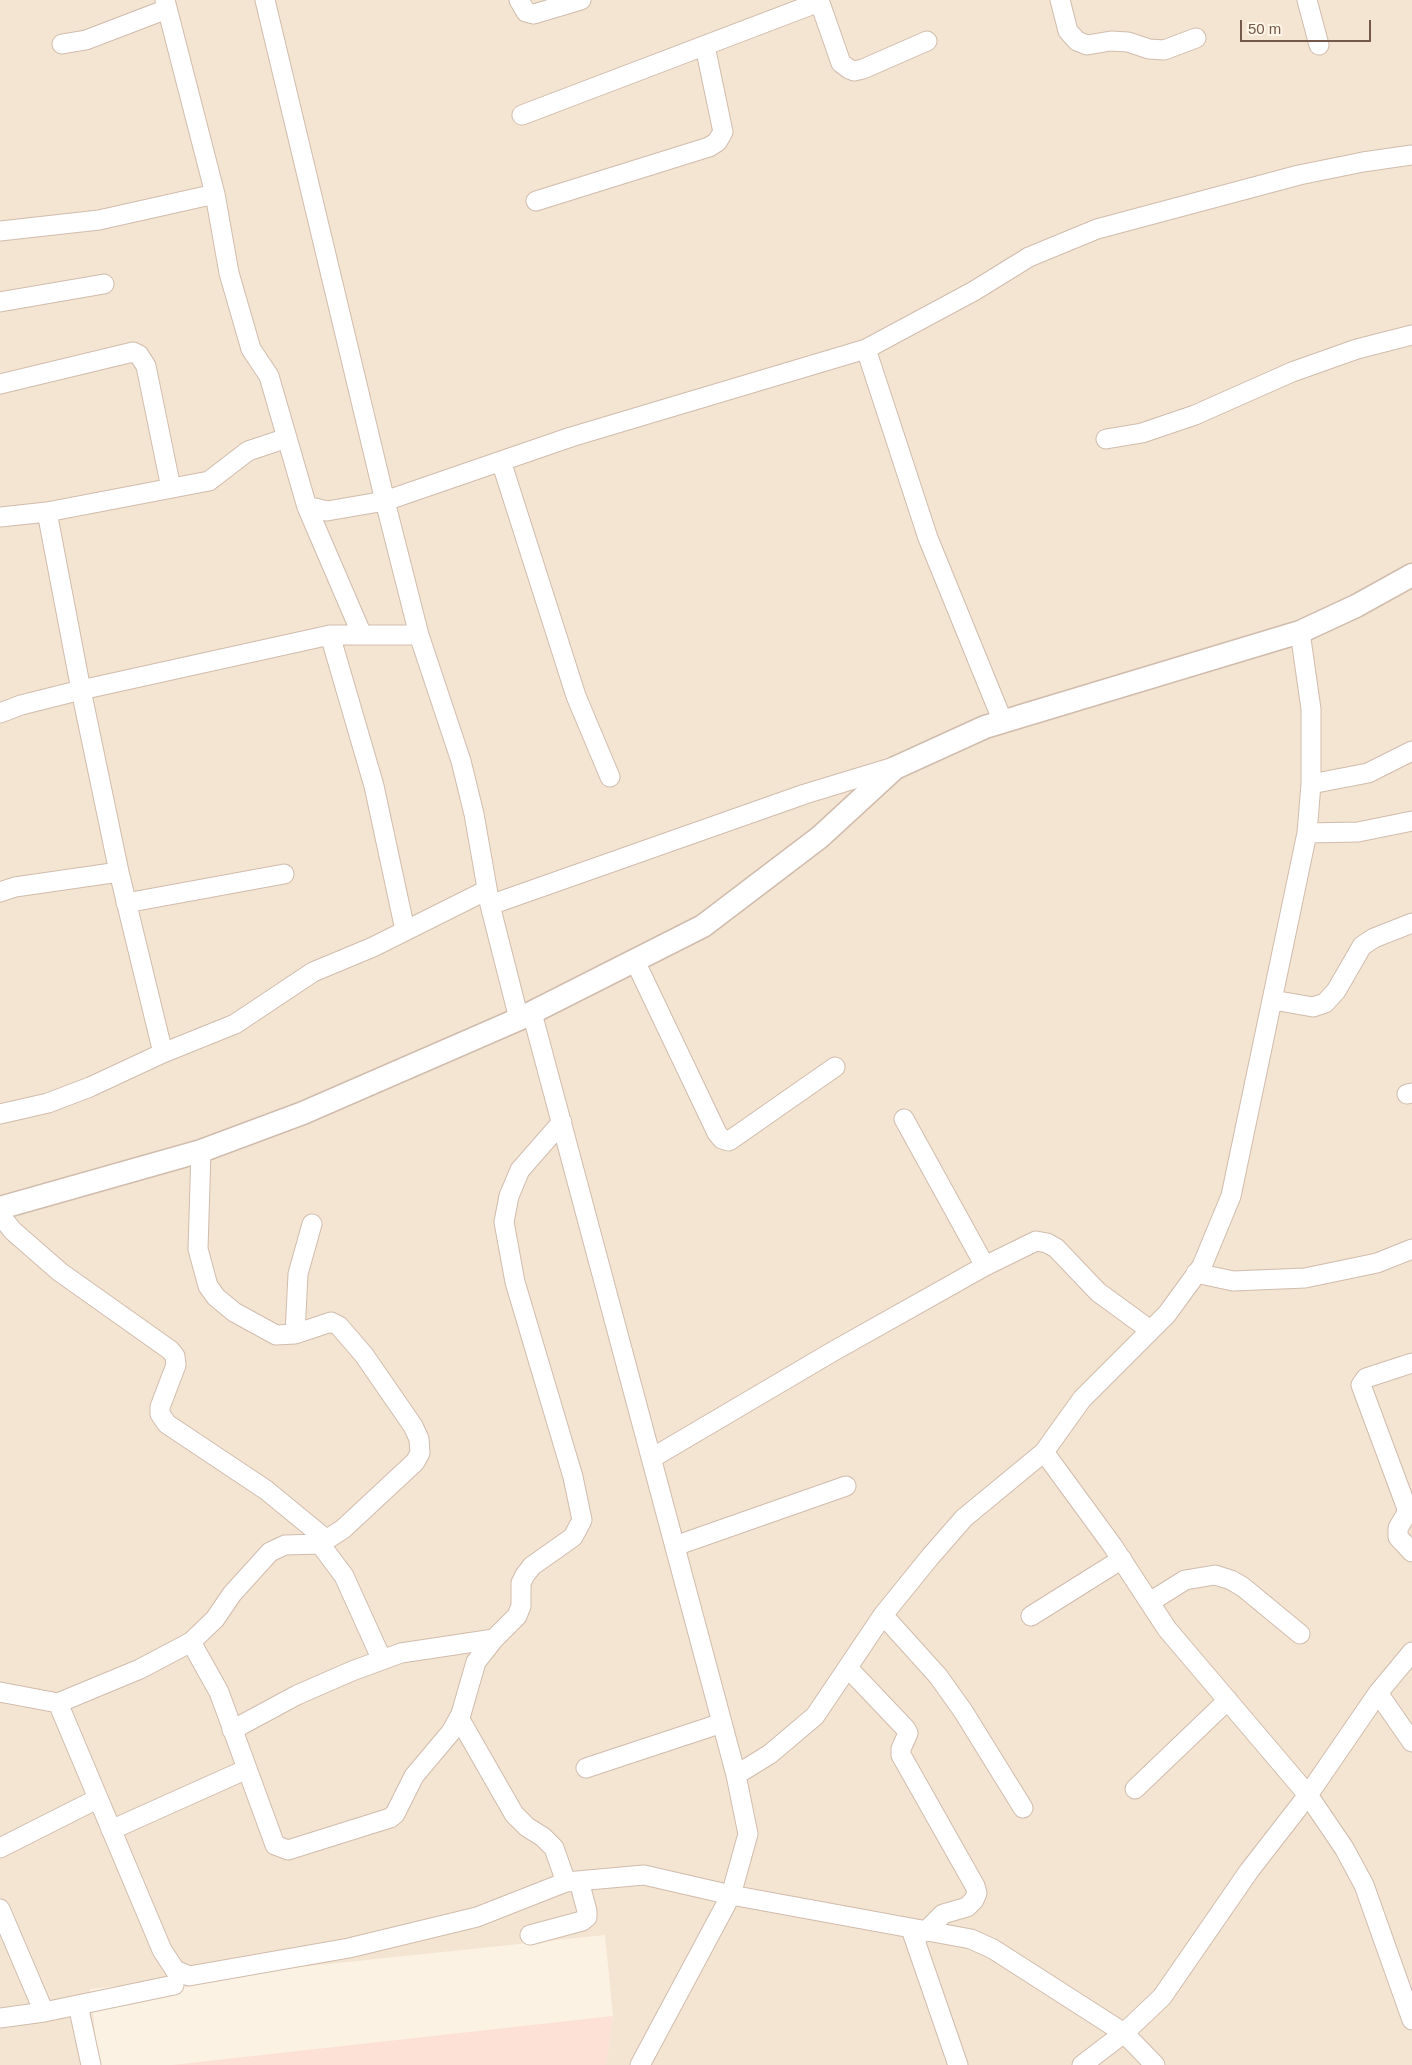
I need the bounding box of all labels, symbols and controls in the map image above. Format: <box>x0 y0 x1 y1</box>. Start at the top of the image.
scale bar <box>1242 10 1373 42</box>
text: 50 m <box>1248 20 1281 37</box>

